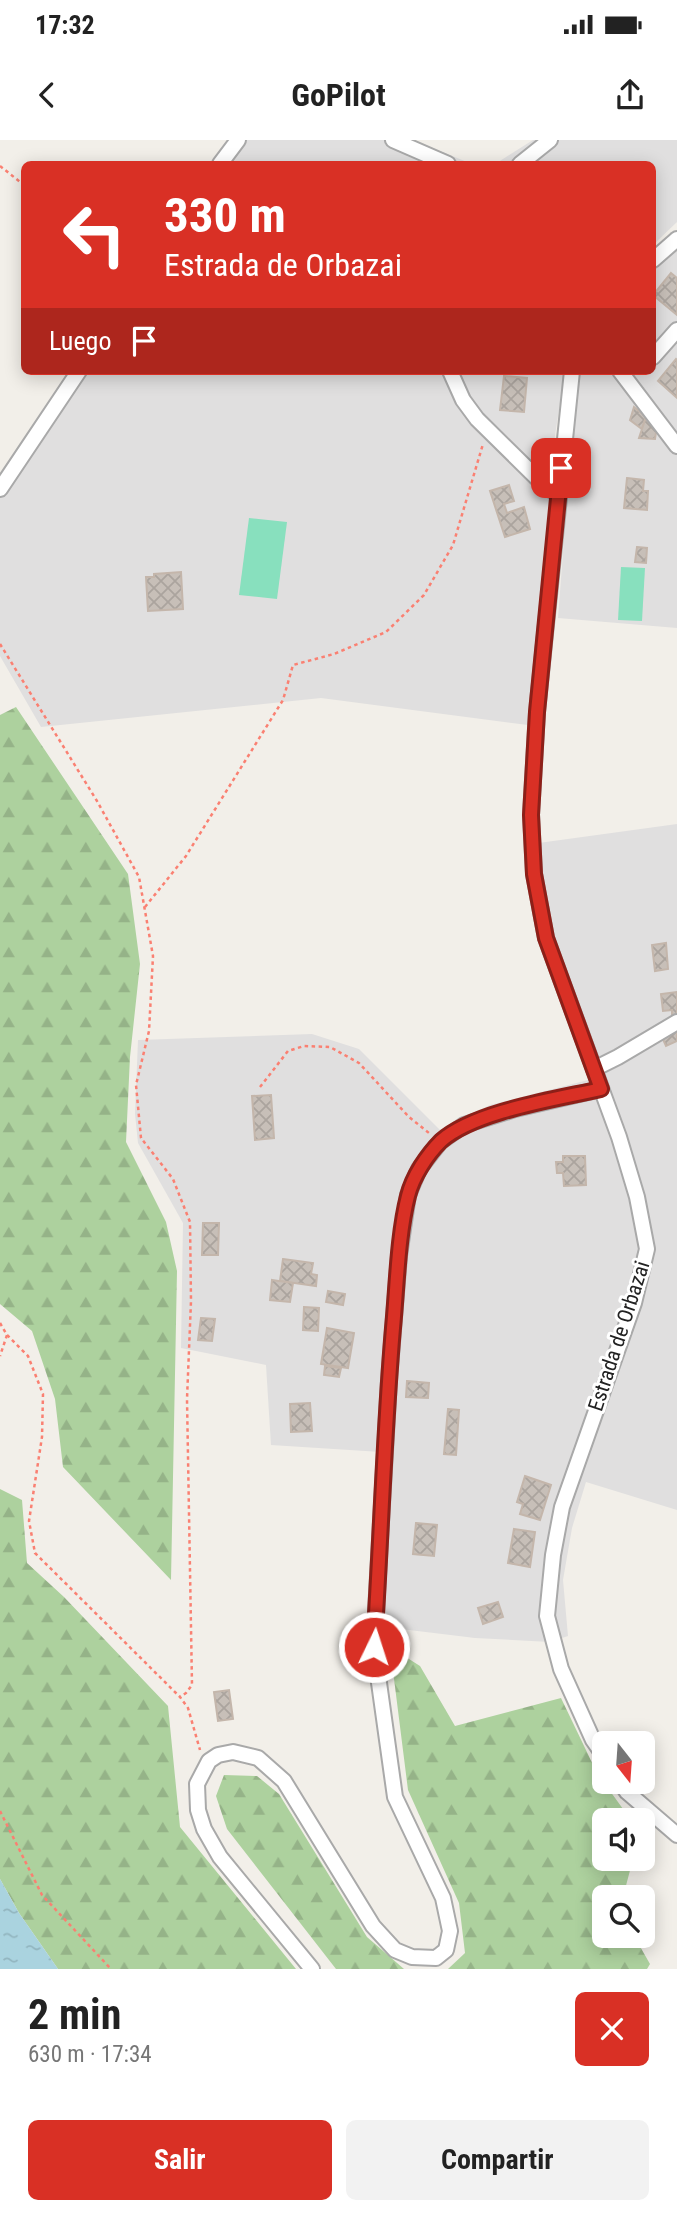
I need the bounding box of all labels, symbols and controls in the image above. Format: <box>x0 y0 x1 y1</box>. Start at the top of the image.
text: 17:32 <box>35 10 95 40</box>
icon: back <box>28 76 66 114</box>
text: GoPilot <box>291 76 386 114</box>
icon: share <box>611 76 649 114</box>
text: 330 m <box>164 187 286 244</box>
icon: left <box>49 189 140 280</box>
text: Estrada de Orbazai <box>164 246 402 284</box>
icon: arrive <box>125 322 163 360</box>
text: Luego <box>49 326 111 356</box>
pin <box>531 438 591 498</box>
icon: arrive <box>542 449 580 487</box>
street label: Estrada de Orbazai <box>583 1258 655 1414</box>
position arrow <box>337 1610 411 1684</box>
north arrow <box>592 1731 654 1794</box>
map controls <box>592 1731 655 1948</box>
button: sound <box>592 1808 655 1871</box>
button: search <box>592 1885 655 1948</box>
text: 2 min <box>28 1990 121 2039</box>
button: close <box>575 1992 649 2066</box>
text: 630 m · 17:34 <box>28 2041 152 2068</box>
button: Salir <box>28 2120 332 2200</box>
button: Compartir <box>346 2120 649 2200</box>

